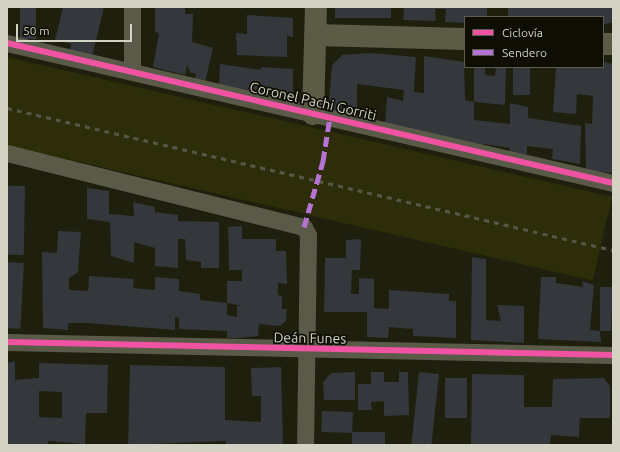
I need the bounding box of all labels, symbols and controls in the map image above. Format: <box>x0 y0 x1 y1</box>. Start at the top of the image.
scale bar <box>18 16 134 42</box>
legend <box>464 16 604 68</box>
text: 50 m <box>23 24 50 37</box>
text: Ciclovía <box>502 26 543 39</box>
text: Sendero <box>502 46 547 59</box>
street label: Coronel Pachi Gorriti <box>248 78 378 124</box>
street label: Deán Funes <box>273 329 347 347</box>

